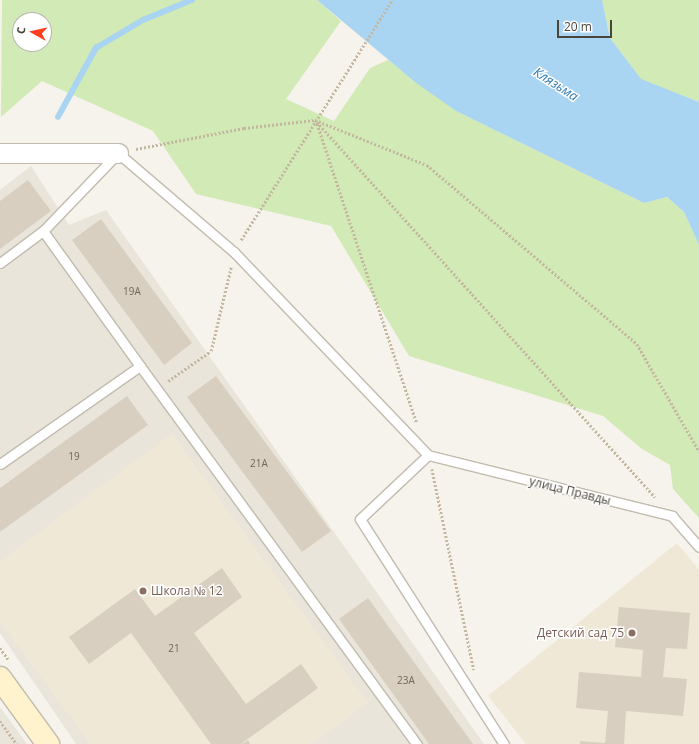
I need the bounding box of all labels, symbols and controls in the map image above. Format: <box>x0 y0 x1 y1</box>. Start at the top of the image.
north arrow <box>12 12 52 52</box>
scale bar <box>559 12 614 38</box>
text: 20 m <box>564 18 592 35</box>
text: С <box>13 26 29 35</box>
water label: Клязьма <box>531 64 581 104</box>
house number: 19А <box>123 286 141 298</box>
house number: 19 <box>68 451 80 463</box>
house number: 21А <box>250 458 268 470</box>
street label: улица Правды <box>528 474 612 508</box>
place label: Школа № 12 <box>151 584 223 598</box>
marker: Школа № 12 <box>138 586 148 596</box>
place label: Детский сад 75 <box>537 626 624 640</box>
marker: Детский сад 75 <box>627 628 637 638</box>
house number: 21 <box>168 643 180 655</box>
house number: 23А <box>397 675 415 687</box>

